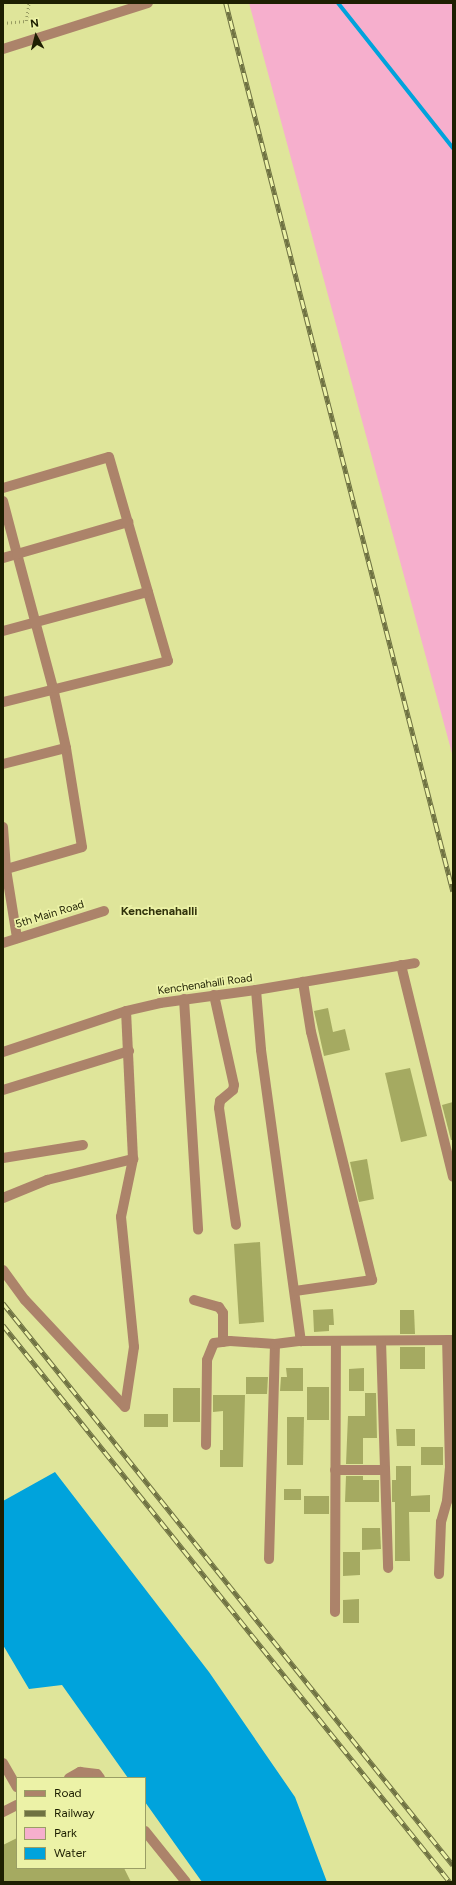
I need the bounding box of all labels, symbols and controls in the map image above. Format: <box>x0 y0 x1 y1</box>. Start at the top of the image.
north arrow <box>16 16 56 56</box>
text: N <box>29 17 39 31</box>
street label: 5th Main Road <box>14 898 86 932</box>
district label: Kenchenahalli <box>121 905 197 919</box>
street label: Kenchenahalli Road <box>157 972 253 998</box>
legend <box>16 1777 146 1869</box>
text: Road <box>54 1786 82 1800</box>
text: Railway <box>54 1806 95 1820</box>
text: Park <box>54 1826 77 1840</box>
text: Water <box>54 1846 86 1860</box>

